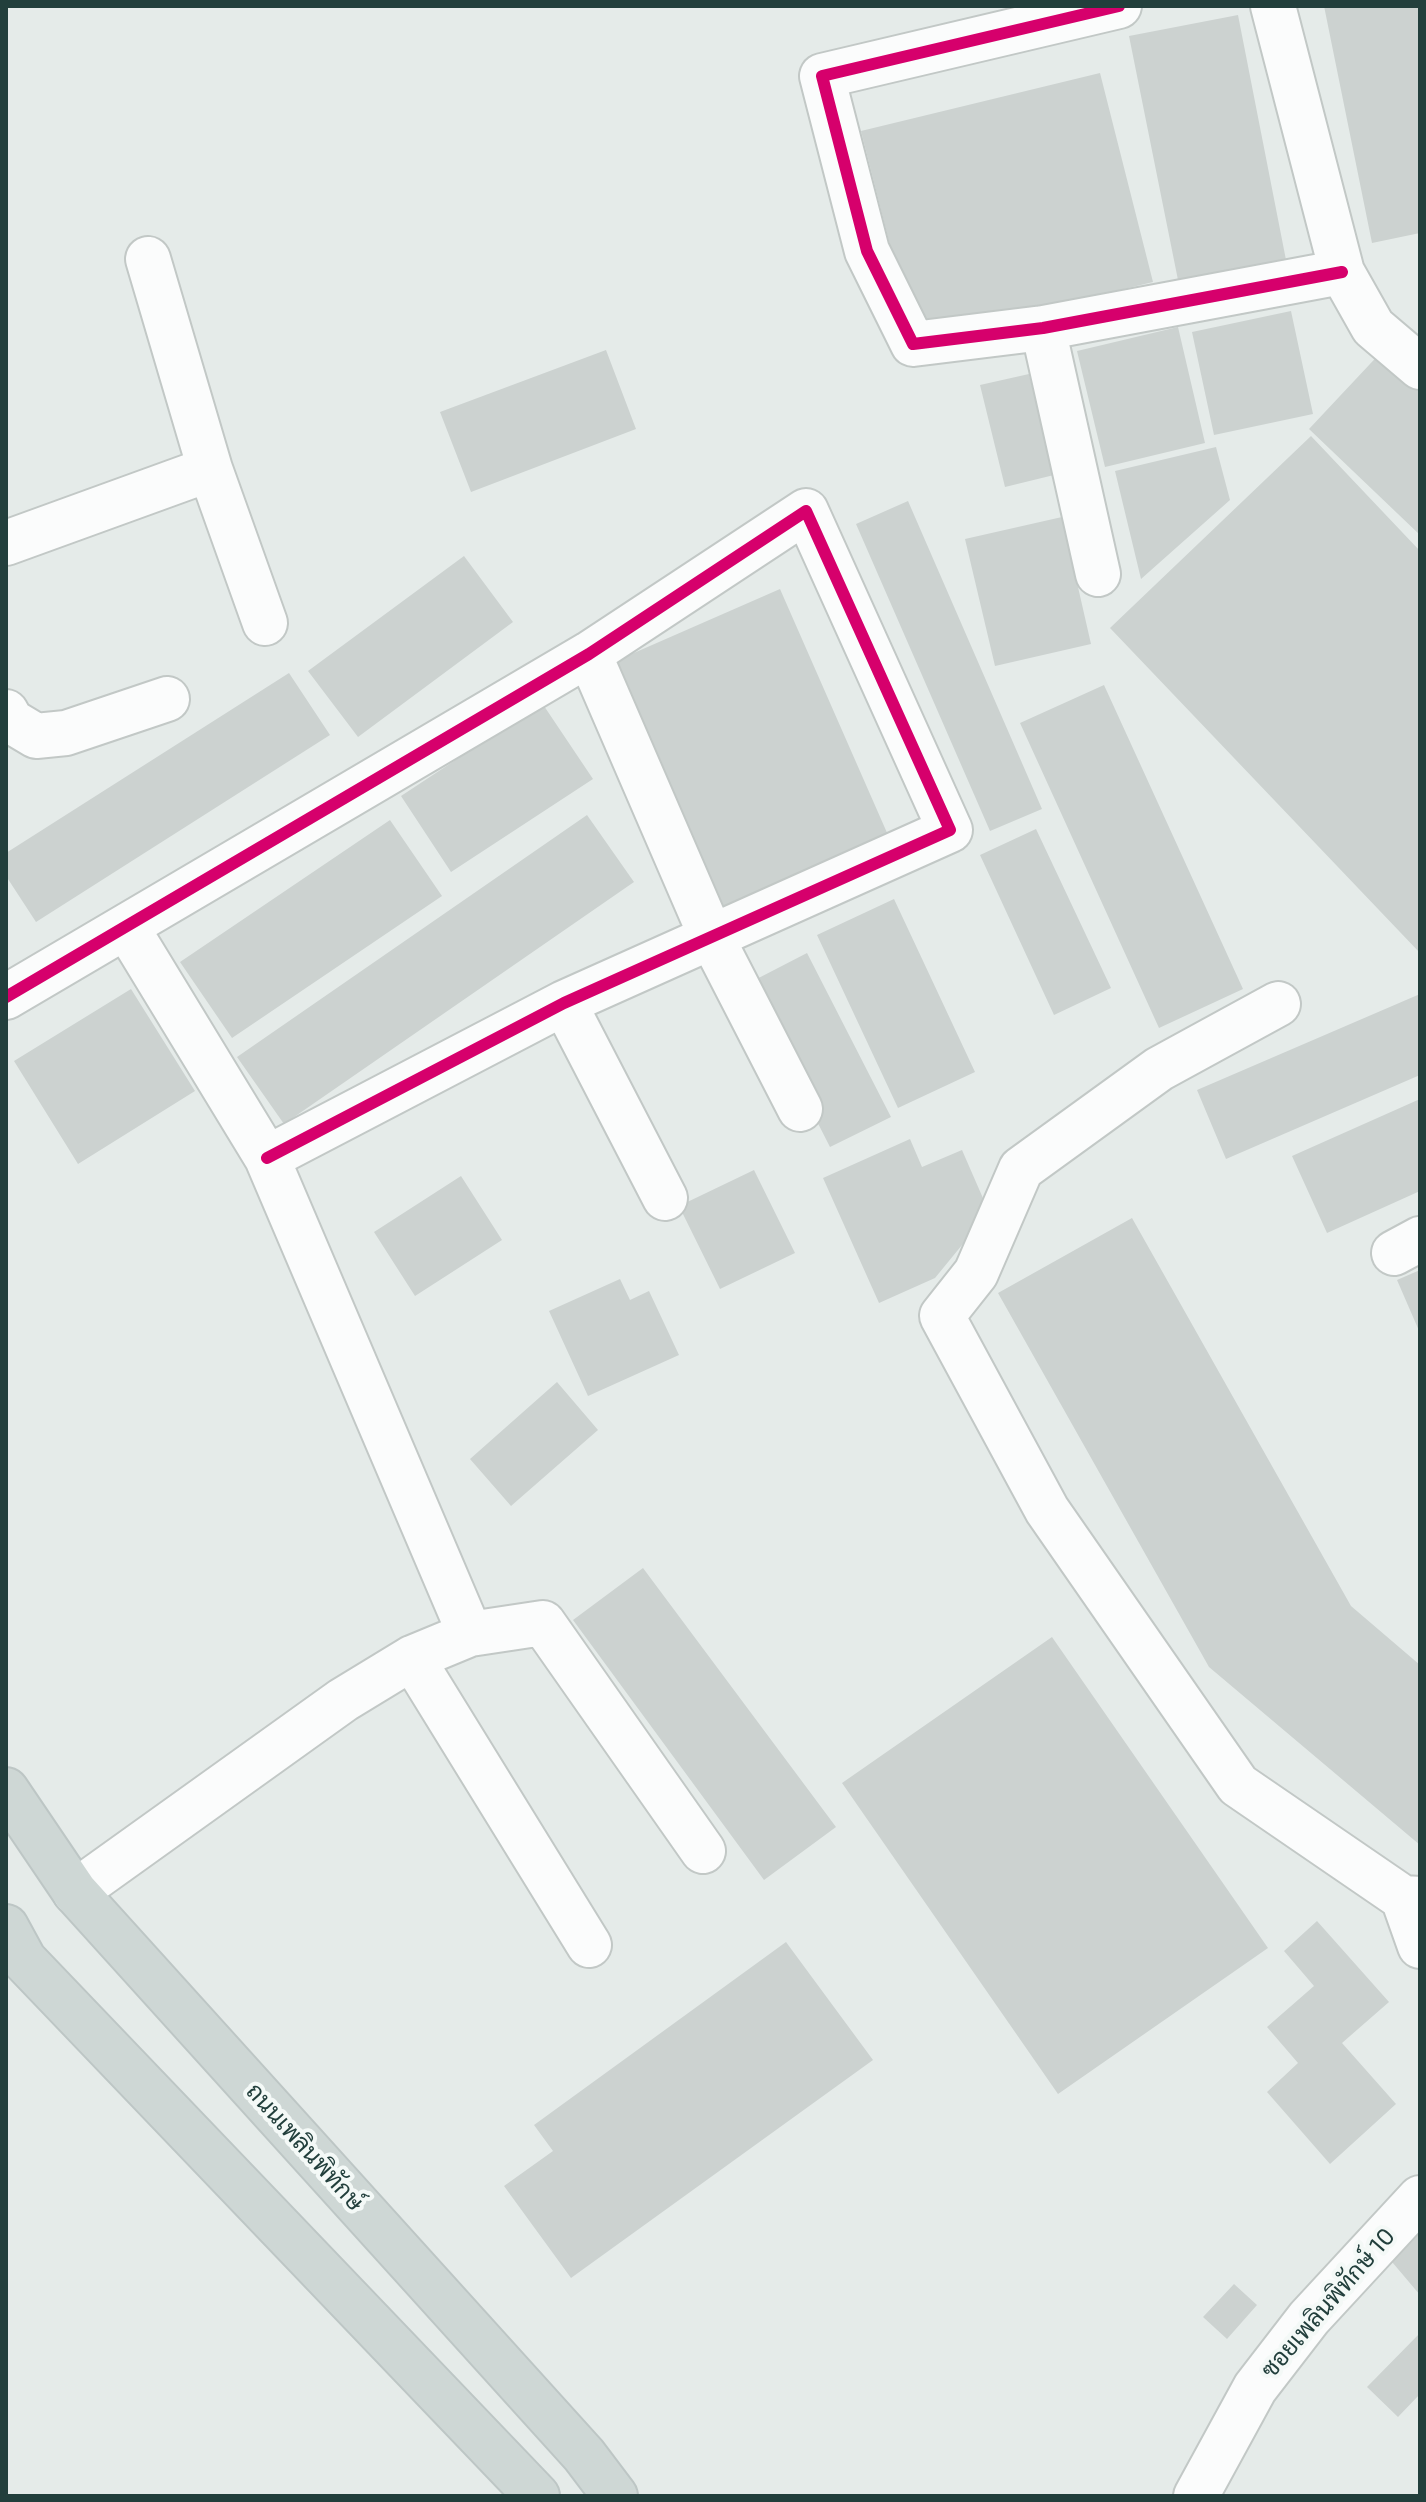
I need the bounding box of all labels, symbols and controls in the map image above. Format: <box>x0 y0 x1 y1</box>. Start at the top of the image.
street label: ถนนเพลินพิทักษ์ <box>240 2077 370 2217</box>
street label: ซอยเพลินพิทักษ์ 10 <box>1255 2222 1401 2384</box>

